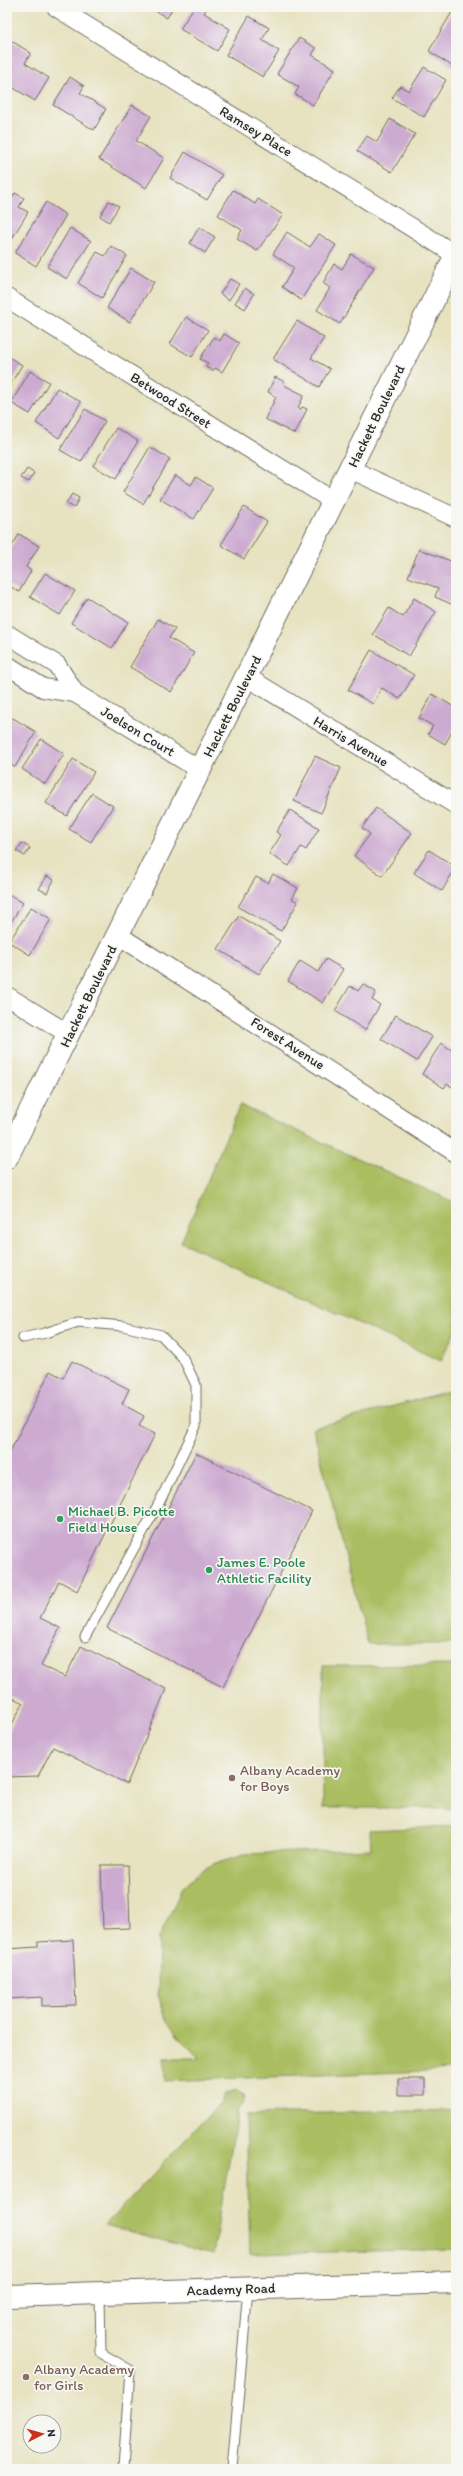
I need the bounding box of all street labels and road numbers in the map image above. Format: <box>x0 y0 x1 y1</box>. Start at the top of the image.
street label: Ramsey Place <box>216 102 295 161</box>
street label: Hackett Boulevard <box>344 362 409 470</box>
street label: Betwood Street <box>127 369 214 432</box>
street label: Hackett Boulevard <box>199 652 266 760</box>
street label: Joelson Court <box>98 703 178 760</box>
street label: Harris Avenue <box>310 712 392 771</box>
street label: Hackett Boulevard <box>56 942 121 1050</box>
street label: Forest Avenue <box>248 1013 328 1074</box>
street label: Academy Road <box>186 2279 276 2300</box>

